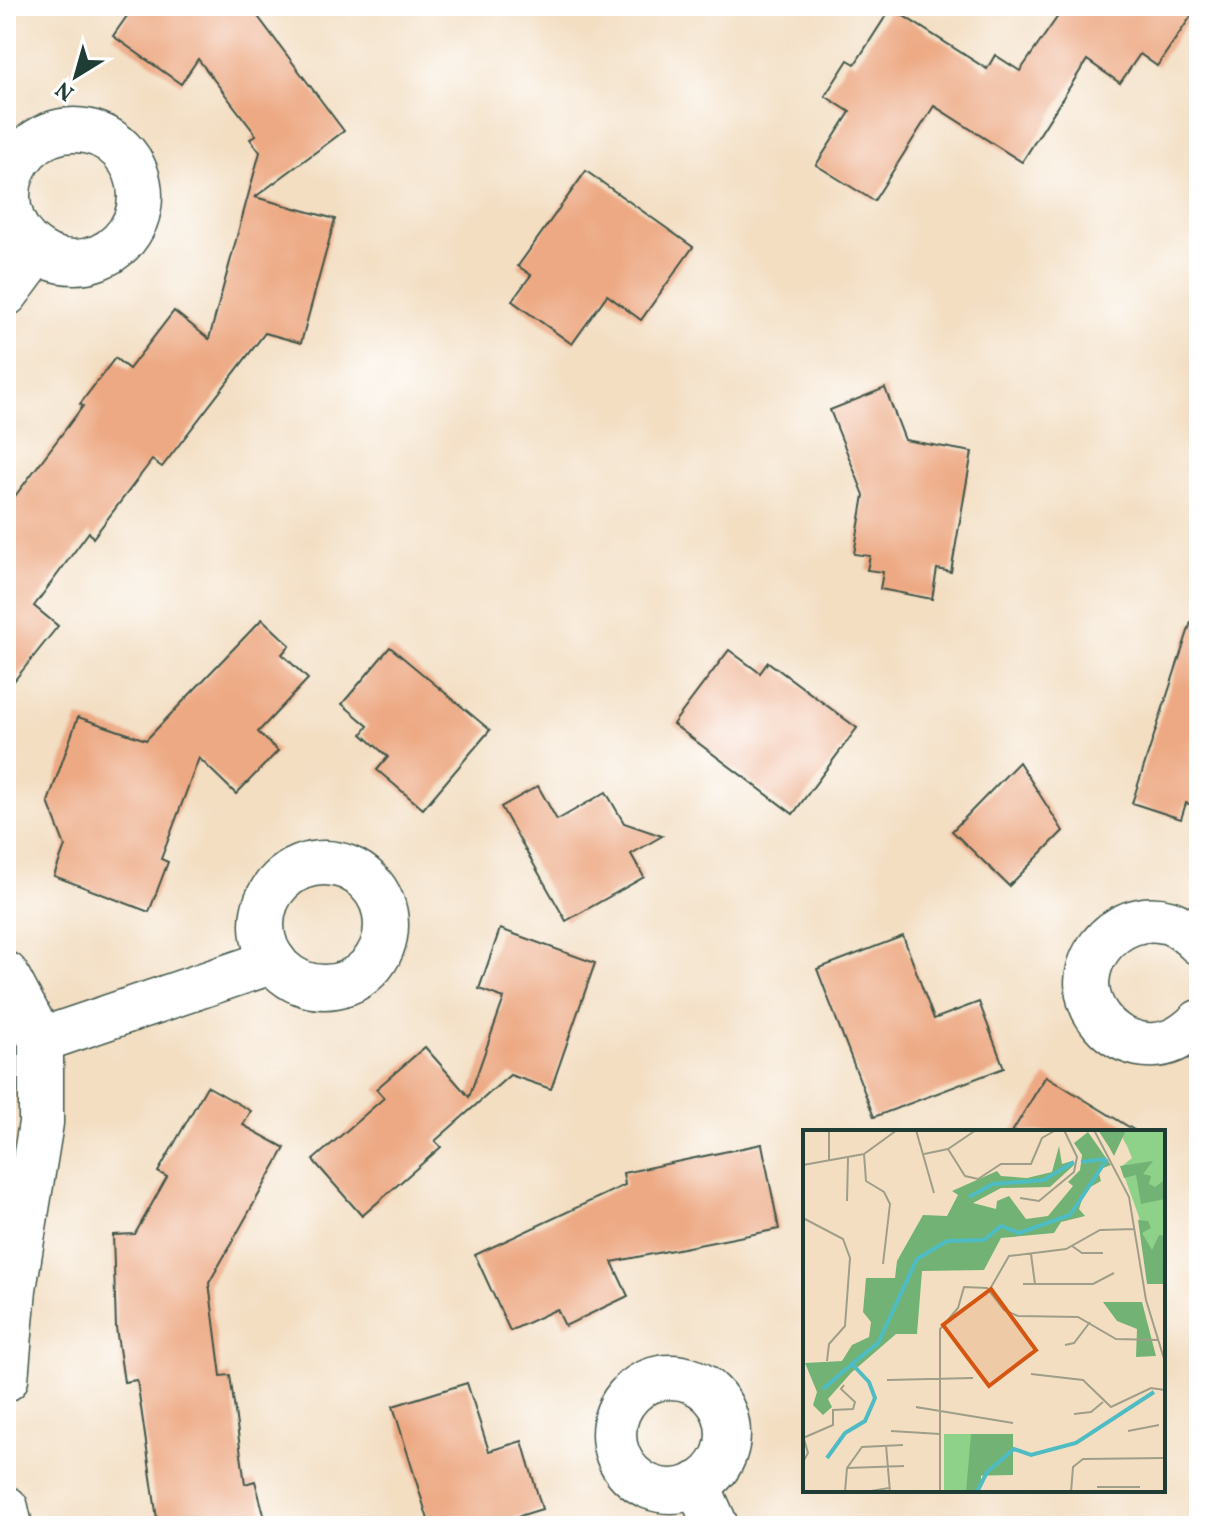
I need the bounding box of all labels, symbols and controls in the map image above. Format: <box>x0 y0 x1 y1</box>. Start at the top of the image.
north arrow <box>36 36 116 116</box>
text: N <box>50 73 81 107</box>
inset map <box>803 1130 1165 1492</box>

